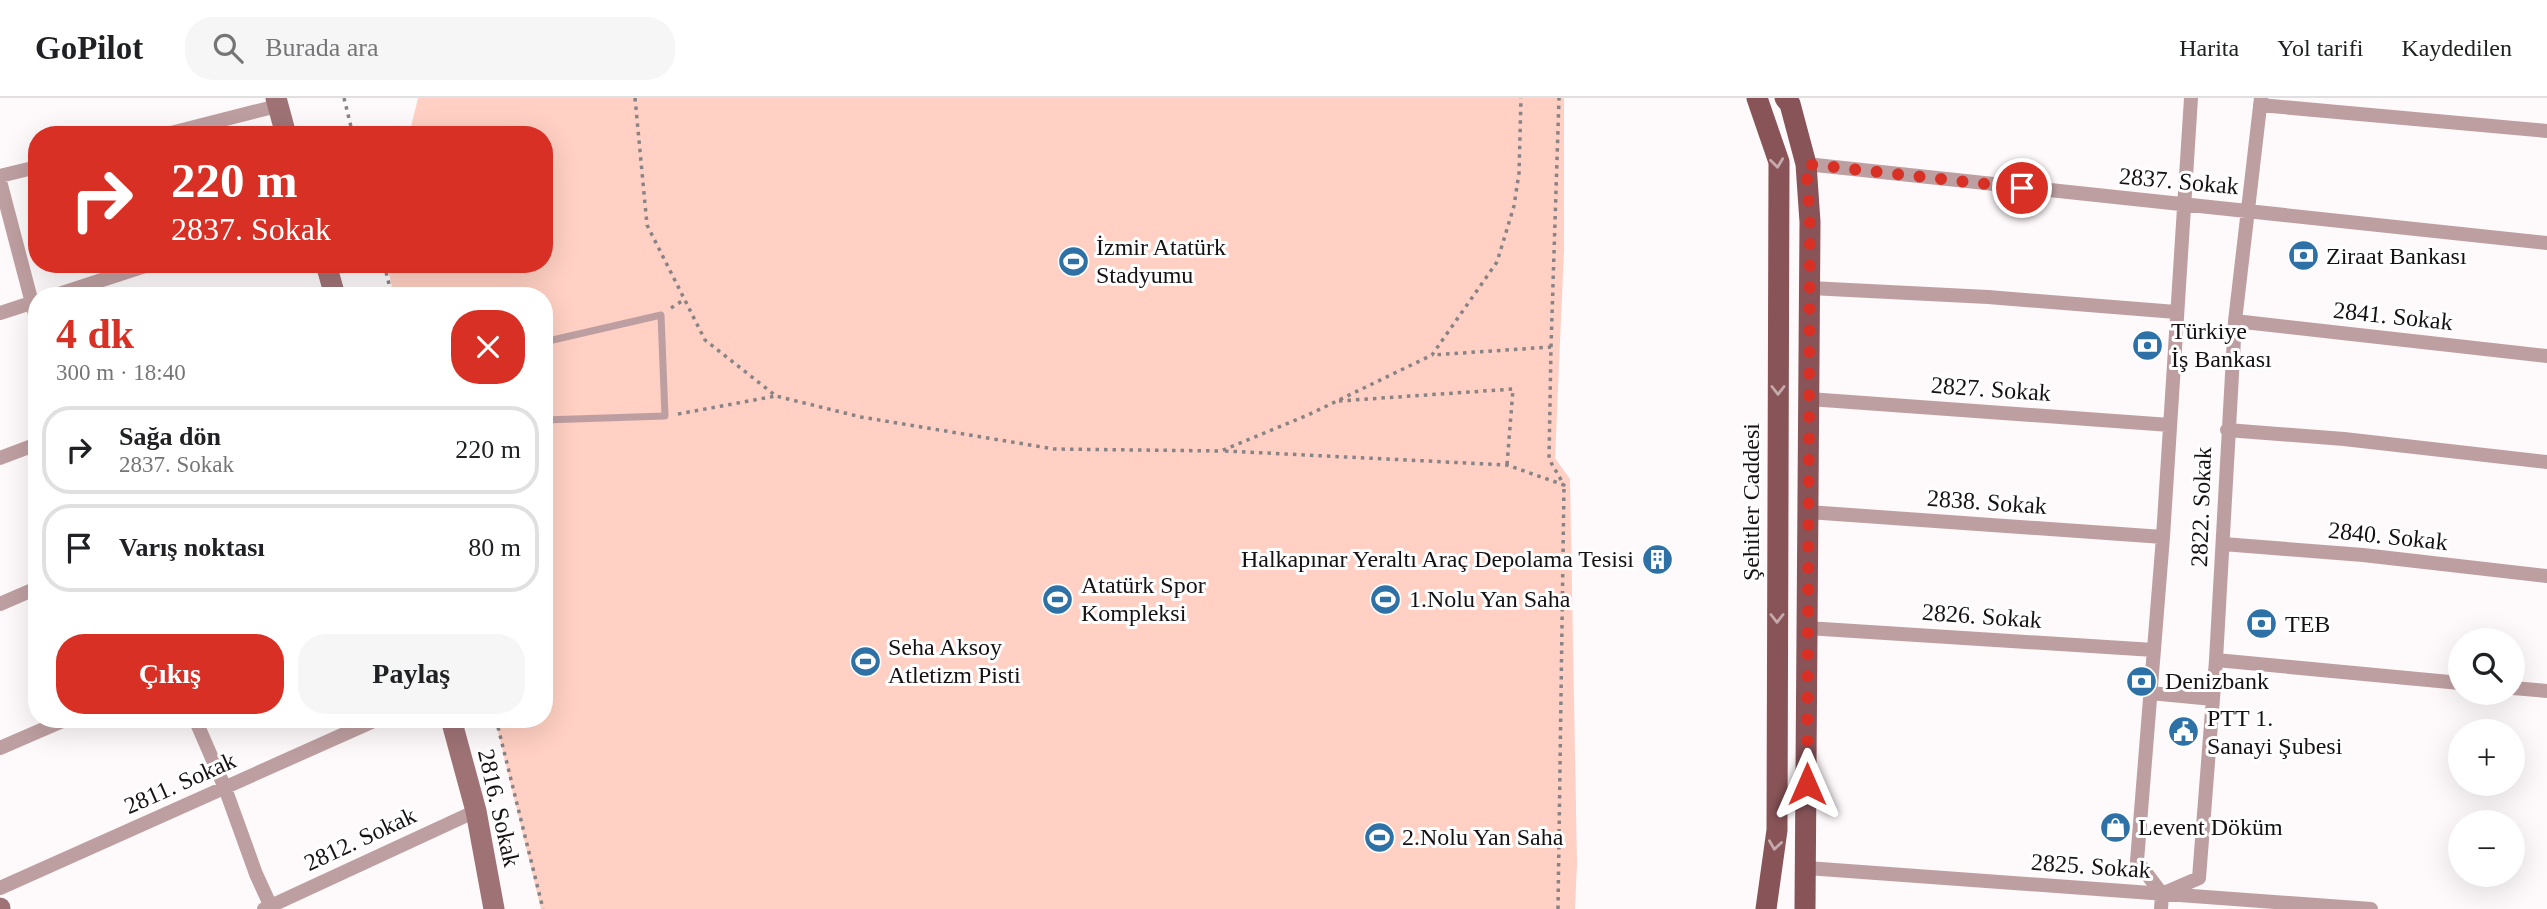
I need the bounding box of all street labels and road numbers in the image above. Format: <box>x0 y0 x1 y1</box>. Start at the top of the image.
street label: 2837. Sokak <box>2118 163 2240 199</box>
street label: 2841. Sokak <box>2332 297 2454 335</box>
street label: 2827. Sokak <box>1930 372 2052 406</box>
street label: Şehitler Caddesi <box>1738 423 1764 581</box>
street label: 2822. Sokak <box>2186 447 2216 567</box>
street label: 2838. Sokak <box>1926 485 2048 519</box>
street label: 2840. Sokak <box>2327 517 2449 555</box>
street label: 2826. Sokak <box>1921 599 2043 633</box>
street label: 2811. Sokak <box>120 747 240 819</box>
street label: 2816. Sokak <box>473 747 525 869</box>
street label: 2812. Sokak <box>300 802 420 876</box>
street label: 2825. Sokak <box>2030 849 2152 883</box>

